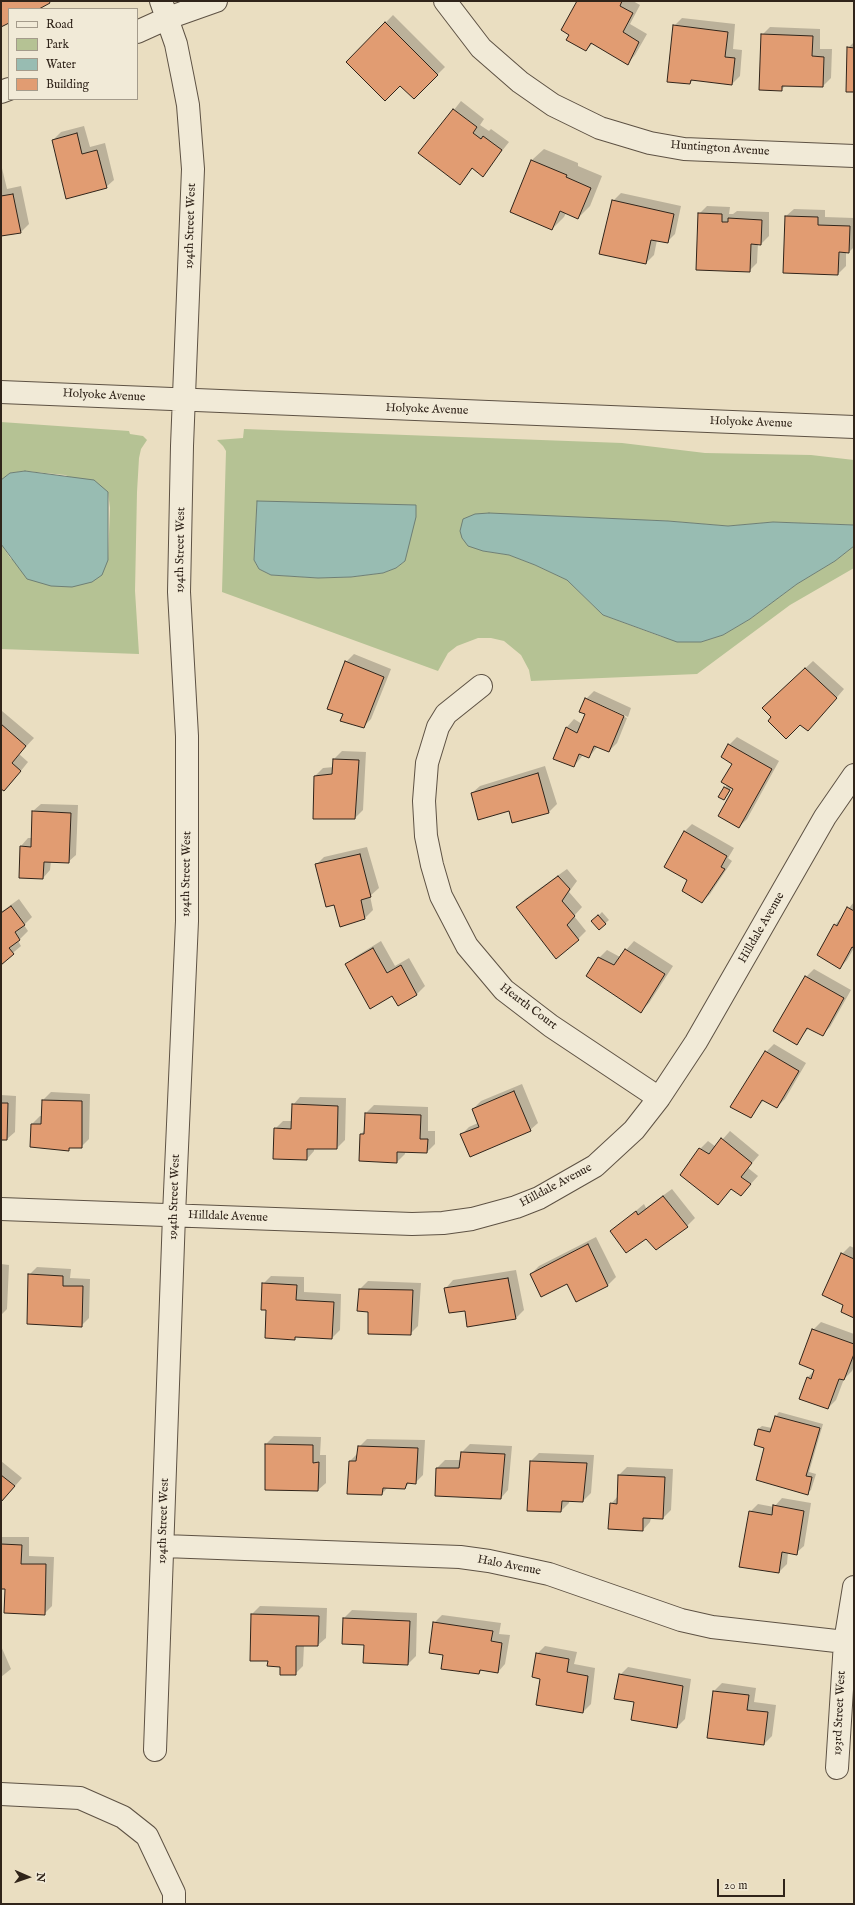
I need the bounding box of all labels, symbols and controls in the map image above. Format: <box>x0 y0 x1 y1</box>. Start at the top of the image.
legend <box>8 8 138 100</box>
text: Road <box>46 17 73 32</box>
text: Park <box>46 37 69 52</box>
text: Water <box>46 57 76 72</box>
text: Building <box>46 77 89 92</box>
street label: Huntington Avenue <box>670 138 770 160</box>
street label: 194th Street West <box>182 183 200 269</box>
street label: Holyoke Avenue <box>62 387 146 405</box>
street label: Holyoke Avenue <box>385 401 469 419</box>
street label: Holyoke Avenue <box>709 414 793 432</box>
street label: 194th Street West <box>173 507 189 593</box>
street label: 194th Street West <box>179 831 195 917</box>
street label: Hilldale Avenue <box>736 890 788 966</box>
street label: Hearth Court <box>496 981 560 1033</box>
street label: 194th Street West <box>166 1154 184 1240</box>
street label: Hilldale Avenue <box>517 1161 595 1211</box>
street label: Hilldale Avenue <box>188 1208 268 1226</box>
street label: 194th Street West <box>155 1478 173 1564</box>
street label: Halo Avenue <box>476 1553 542 1579</box>
street label: 193rd Street West <box>831 1670 849 1756</box>
north arrow <box>8 1857 48 1897</box>
scale bar <box>719 1871 787 1897</box>
text: N <box>33 1872 47 1882</box>
text: 20 m <box>724 1878 747 1893</box>

